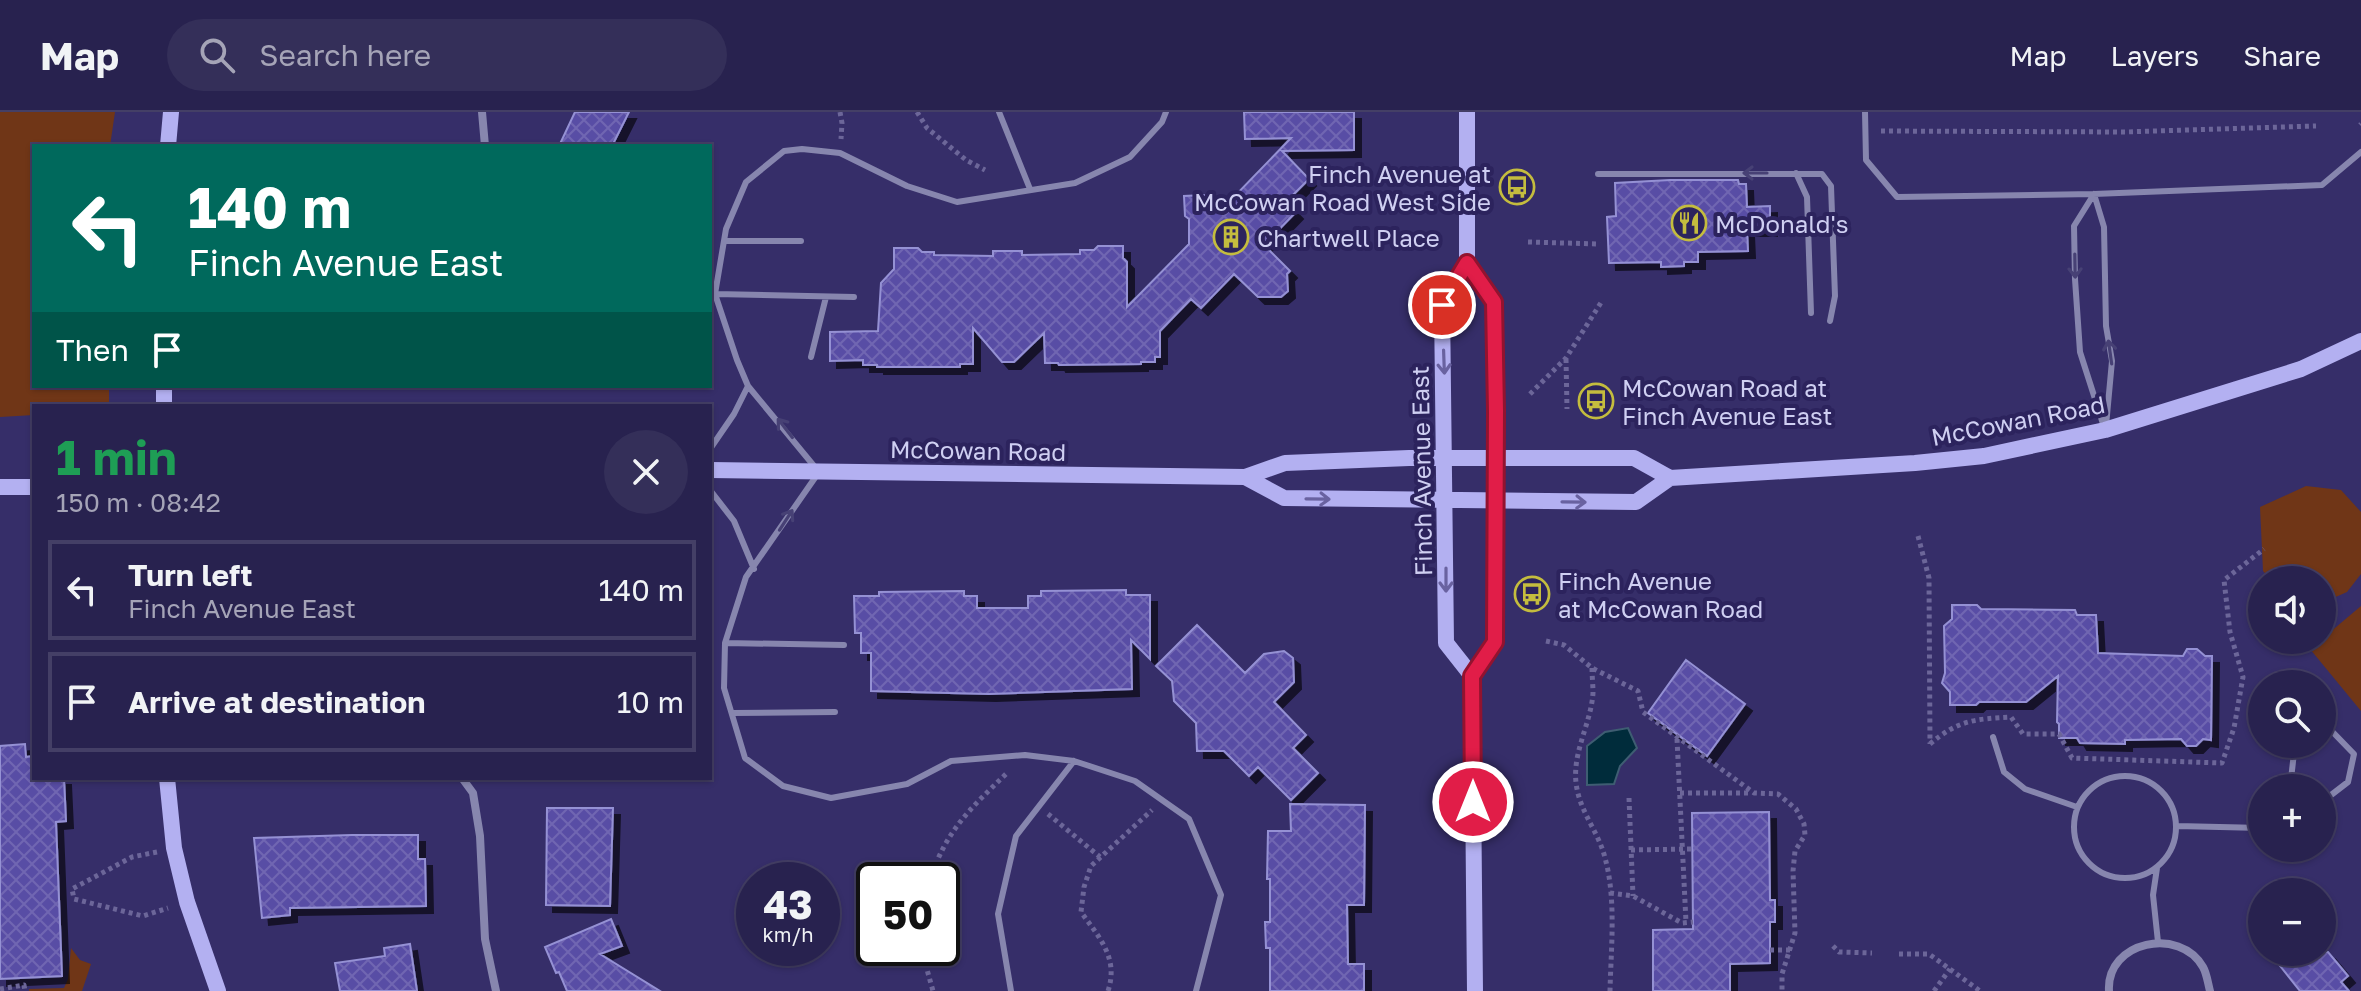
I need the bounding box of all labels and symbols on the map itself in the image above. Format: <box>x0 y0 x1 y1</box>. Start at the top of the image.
place label: Finch Avenue at McCowan Road West Side <box>1194 159 1491 216</box>
one-way arrow <box>1742 165 1769 181</box>
bus stop icon: Finch Avenue at McCowan Road West Side <box>1498 168 1536 206</box>
restaurant icon: McDonald's <box>1670 204 1708 242</box>
place label: McDonald's <box>1715 209 1848 238</box>
building icon: Chartwell Place <box>1212 218 1250 256</box>
place label: Chartwell Place <box>1257 223 1440 252</box>
one-way arrow <box>2067 252 2083 279</box>
pin <box>1408 271 1476 339</box>
one-way arrow <box>2102 340 2117 365</box>
one-way arrow <box>1436 348 1452 375</box>
street label: Finch Avenue East <box>1405 366 1437 576</box>
place label: McCowan Road at Finch Avenue East <box>1622 373 1832 430</box>
bus stop icon: McCowan Road at Finch Avenue East <box>1577 382 1615 420</box>
street label: McCowan Road <box>1929 389 2107 451</box>
one-way arrow <box>776 418 793 439</box>
street label: McCowan Road <box>890 434 1066 466</box>
one-way arrow <box>1304 491 1331 506</box>
one-way arrow <box>1560 494 1587 509</box>
one-way arrow <box>778 509 794 532</box>
one-way arrow <box>1438 566 1454 593</box>
place label: Finch Avenue at McCowan Road <box>1558 566 1763 623</box>
bus stop icon: Finch Avenue at McCowan Road <box>1513 575 1551 613</box>
position arrow <box>1431 760 1515 844</box>
speed limit sign: 50 <box>856 862 960 966</box>

